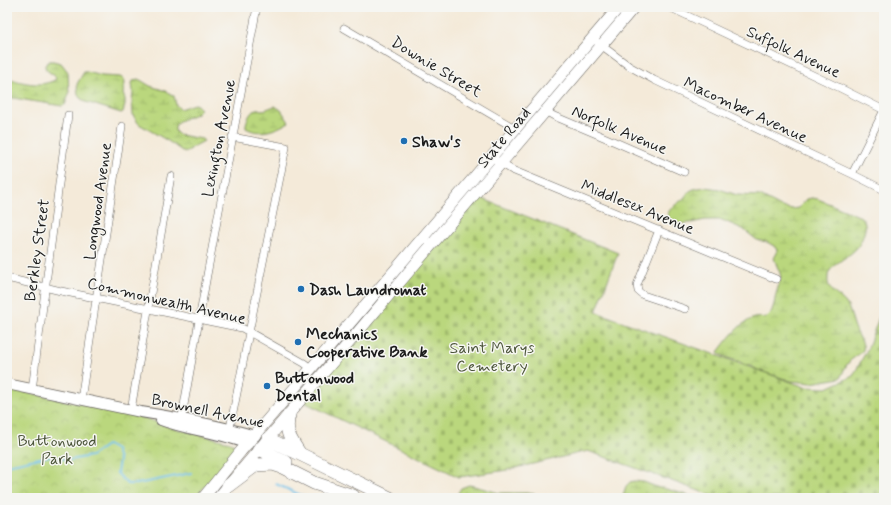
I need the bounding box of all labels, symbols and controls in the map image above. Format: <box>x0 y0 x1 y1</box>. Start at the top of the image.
street label: Suffolk Avenue <box>742 21 844 85</box>
street label: Downie Street <box>387 32 486 103</box>
street label: Macomber Avenue <box>680 72 811 148</box>
street label: Lexington Avenue <box>198 77 242 199</box>
street label: Norfolk Avenue <box>568 101 671 162</box>
street label: State Road <box>473 103 536 173</box>
place label: Shaw's <box>412 132 462 153</box>
marker: Shaw's <box>399 136 409 146</box>
street label: Longwood Avenue <box>80 141 118 261</box>
street label: Middlesex Avenue <box>578 175 697 240</box>
street label: Berkley Street <box>20 197 55 303</box>
street label: Commonwealth Avenue <box>85 273 248 330</box>
place label: Dash Laundromat <box>309 280 426 301</box>
marker: Dash Laundromat <box>296 284 306 294</box>
place label: Mechanics Cooperative Bank <box>306 324 428 363</box>
marker: Mechanics Cooperative Bank <box>293 337 303 347</box>
park label: Saint Marys Cemetery <box>450 338 534 377</box>
place label: Buttonwood Dental <box>275 368 354 407</box>
marker: Buttonwood Dental <box>262 381 272 391</box>
street label: Brownell Avenue <box>149 389 266 434</box>
park label: Buttonwood Park <box>17 431 97 470</box>

